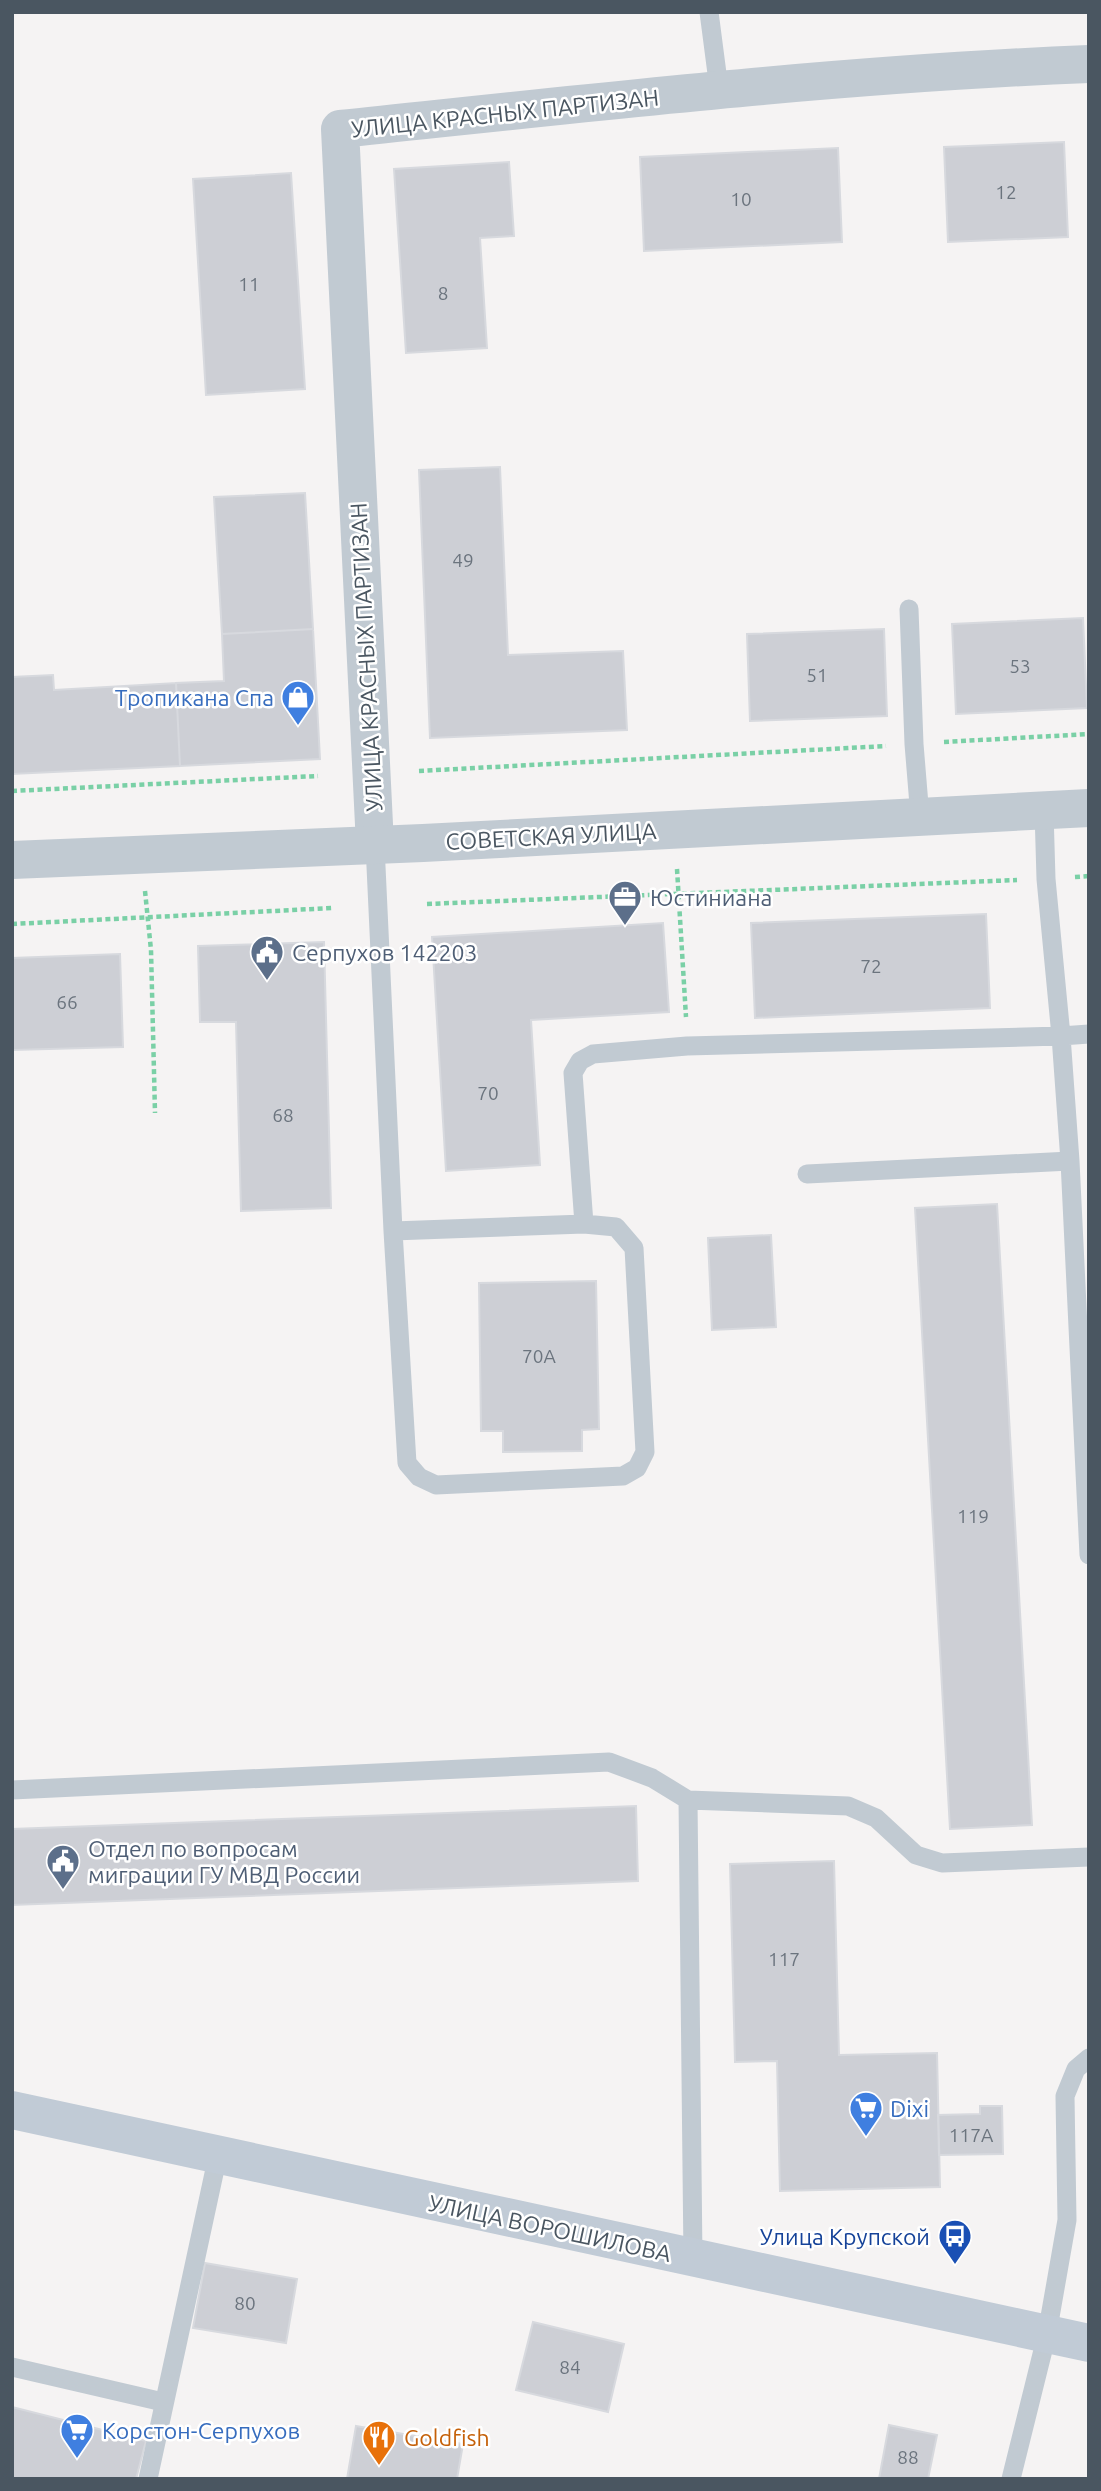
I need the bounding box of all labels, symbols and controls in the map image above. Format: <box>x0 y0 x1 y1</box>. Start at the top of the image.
street label: УЛИЦА КРАСНЫХ ПАРТИЗАН <box>350 84 660 142</box>
house number: 12 <box>995 181 1017 203</box>
house number: 10 <box>730 188 752 210</box>
house number: 11 <box>238 273 260 295</box>
house number: 8 <box>438 282 448 304</box>
street label: УЛИЦА КРАСНЫХ ПАРТИЗАН <box>345 502 387 812</box>
house number: 49 <box>452 549 474 571</box>
house number: 53 <box>1009 655 1031 677</box>
house number: 51 <box>806 664 828 686</box>
shop icon: Тропикана Спа <box>279 678 317 727</box>
place label: Тропикана Спа <box>115 685 274 710</box>
street label: СОВЕТСКАЯ УЛИЦА <box>445 818 657 854</box>
office icon: Юстиниана <box>606 878 644 927</box>
place label: Юстиниана <box>650 885 772 910</box>
public building icon: Серпухов 142203 <box>248 933 286 982</box>
place label: Серпухов 142203 <box>292 940 477 965</box>
house number: 72 <box>860 955 882 977</box>
house number: 66 <box>56 991 78 1013</box>
house number: 70 <box>477 1082 499 1104</box>
house number: 68 <box>272 1104 294 1126</box>
house number: 70А <box>522 1345 557 1367</box>
house number: 119 <box>957 1505 989 1527</box>
place label: Отдел по вопросам миграции ГУ МВД России <box>88 1836 360 1887</box>
public building icon: Отдел по вопросам миграции ГУ МВД России <box>44 1842 82 1891</box>
house number: 117 <box>768 1948 800 1970</box>
supermarket icon: Dixi <box>847 2089 885 2138</box>
place label: Dixi <box>890 2096 929 2121</box>
house number: 117А <box>949 2124 994 2146</box>
street label: УЛИЦА ВОРОШИЛОВА <box>426 2190 674 2266</box>
bus stop icon: Улица Крупской <box>936 2217 974 2266</box>
place label: Улица Крупской <box>760 2224 930 2249</box>
house number: 80 <box>234 2292 256 2314</box>
house number: 84 <box>559 2356 581 2378</box>
supermarket icon: Корстон-Серпухов <box>58 2411 96 2460</box>
place label: Корстон-Серпухов <box>102 2418 300 2443</box>
restaurant icon: Goldfish <box>360 2418 398 2467</box>
place label: Goldfish <box>404 2425 490 2450</box>
house number: 88 <box>897 2446 919 2468</box>

